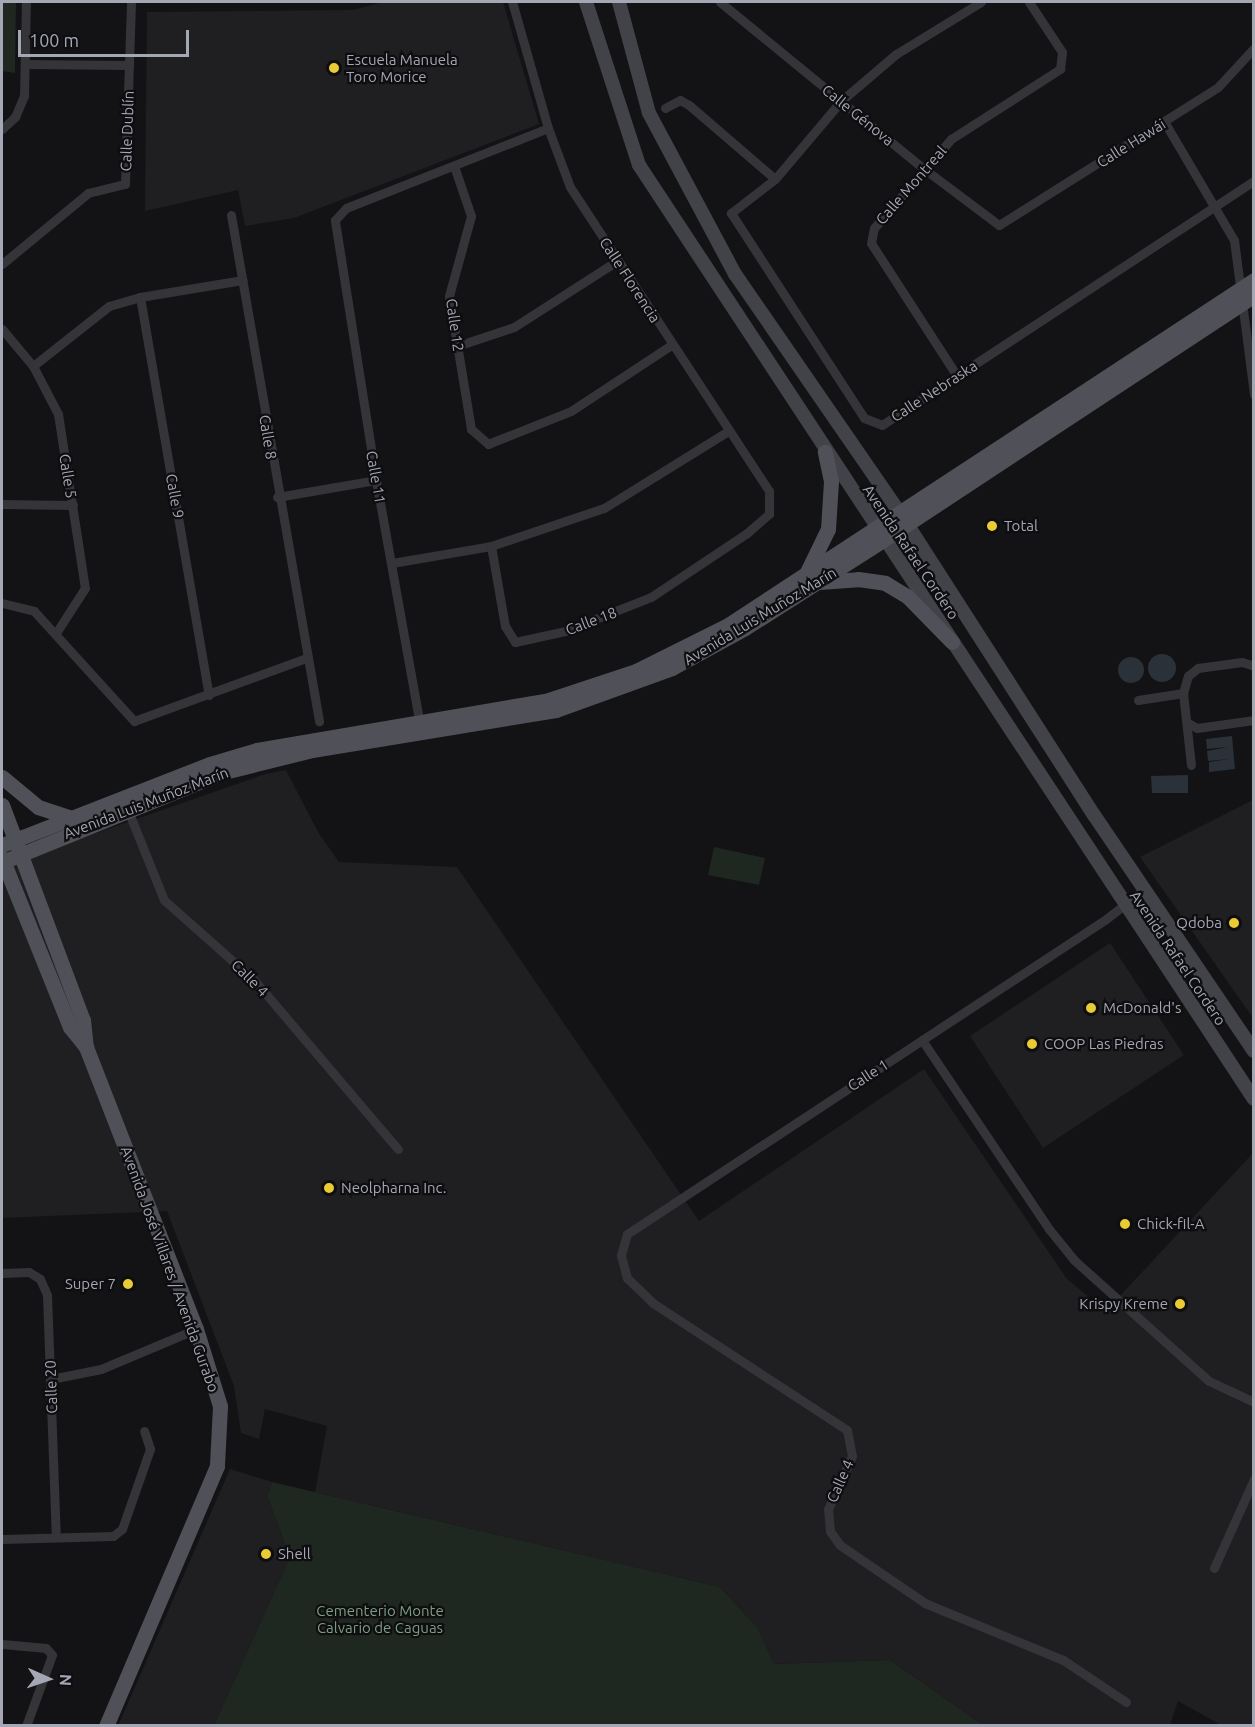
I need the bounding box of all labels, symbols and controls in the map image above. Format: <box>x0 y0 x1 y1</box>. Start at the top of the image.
scale bar <box>21 18 192 56</box>
text: 100 m <box>29 30 79 50</box>
place label: Escuela Manuela Toro Morice <box>346 50 458 85</box>
marker: Escuela Manuela Toro Morice <box>327 61 341 75</box>
street label: Calle Génova <box>819 81 897 149</box>
street label: Calle Dublín <box>117 90 137 172</box>
street label: Calle Hawái <box>1093 115 1169 171</box>
street label: Calle Montreal <box>872 142 950 228</box>
street label: Calle Florencia <box>596 234 664 326</box>
street label: Calle 12 <box>442 297 468 353</box>
street label: Calle Nebraska <box>887 356 981 426</box>
street label: Calle 8 <box>256 413 280 461</box>
street label: Calle 11 <box>362 449 390 505</box>
street label: Calle 5 <box>56 452 80 500</box>
street label: Calle 9 <box>162 472 188 520</box>
street label: Avenida Rafael Cordero <box>859 481 963 623</box>
place label: Total <box>1004 517 1038 535</box>
marker: Total <box>985 519 999 533</box>
street label: Avenida Luis Muñoz Marín <box>680 563 840 669</box>
street label: Calle 18 <box>563 603 619 639</box>
street label: Avenida Luis Muñoz Marín <box>61 763 231 843</box>
street label: Avenida Rafael Cordero <box>1126 887 1230 1029</box>
place label: Qdoba <box>1176 914 1222 932</box>
marker: Qdoba <box>1227 916 1241 930</box>
street label: Calle 4 <box>228 956 272 1000</box>
place label: McDonald's <box>1103 999 1181 1017</box>
marker: McDonald's <box>1084 1001 1098 1015</box>
place label: COOP Las Piedras <box>1044 1035 1164 1053</box>
marker: COOP Las Piedras <box>1025 1037 1039 1051</box>
street label: Calle 1 <box>844 1055 892 1095</box>
street label: Avenida José Villares / Avenida Gurabo <box>117 1144 223 1394</box>
place label: Neolpharna Inc. <box>341 1179 446 1197</box>
marker: Neolpharna Inc. <box>322 1181 336 1195</box>
place label: Chick-fil-A <box>1137 1215 1204 1233</box>
marker: Chick-fil-A <box>1118 1217 1132 1231</box>
place label: Super 7 <box>65 1275 116 1293</box>
marker: Super 7 <box>121 1277 135 1291</box>
place label: Krispy Kreme <box>1079 1295 1168 1313</box>
marker: Krispy Kreme <box>1173 1297 1187 1311</box>
street label: Calle 20 <box>41 1360 61 1414</box>
street label: Calle 4 <box>823 1457 857 1505</box>
place label: Shell <box>278 1545 311 1563</box>
marker: Shell <box>259 1547 273 1561</box>
park label: Cementerio Monte Calvario de Caguas <box>316 1601 444 1636</box>
north arrow <box>18 1649 78 1709</box>
text: N <box>57 1674 75 1686</box>

